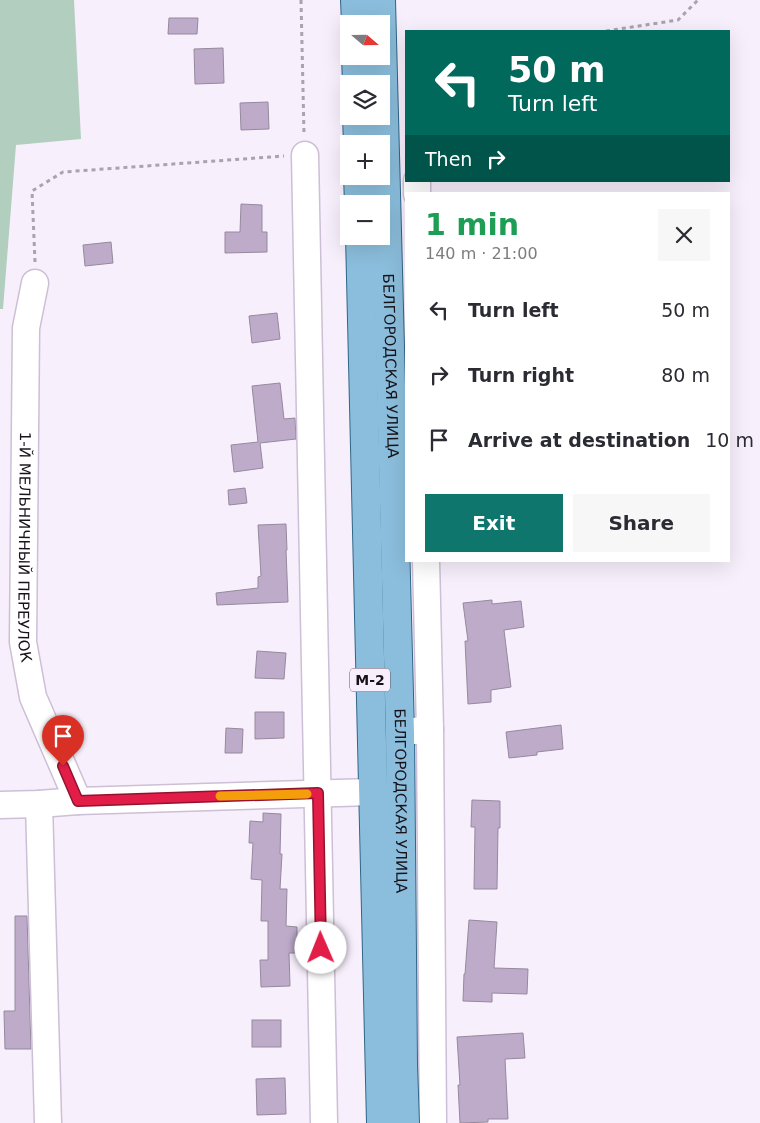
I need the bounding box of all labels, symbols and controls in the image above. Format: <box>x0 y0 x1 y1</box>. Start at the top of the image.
north arrow <box>340 15 390 65</box>
map controls <box>340 15 390 245</box>
icon: left <box>425 50 490 115</box>
text: 50 m <box>508 50 605 90</box>
button: layers <box>340 75 390 125</box>
text: Turn left <box>508 91 597 116</box>
button: + <box>340 135 390 185</box>
icon: right <box>482 145 510 173</box>
text: Then <box>425 148 472 170</box>
button: − <box>340 195 390 245</box>
text: 1 min <box>425 207 519 242</box>
button: close <box>658 209 710 261</box>
text: 140 m · 21:00 <box>425 244 538 263</box>
street label: БЕЛГОРОДСКАЯ УЛИЦА <box>379 273 402 459</box>
icon: left <box>425 296 453 324</box>
text: Turn left <box>468 299 559 321</box>
text: 50 m <box>661 299 710 321</box>
icon: right <box>425 361 453 389</box>
text: Turn right <box>468 364 574 386</box>
text: 80 m <box>661 364 710 386</box>
icon: arrive <box>425 426 453 454</box>
text: Arrive at destination <box>468 429 690 451</box>
text: 10 m <box>705 429 754 451</box>
street label: 1-Й МЕЛЬНИЧНЫЙ ПЕРЕУЛОК <box>14 432 36 664</box>
button: Exit <box>425 494 563 552</box>
button: Share <box>573 494 710 552</box>
road number: М-2 <box>350 668 390 692</box>
street label: БЕЛГОРОДСКАЯ УЛИЦА <box>390 708 410 894</box>
pin <box>42 715 84 766</box>
icon: arrive <box>49 722 77 750</box>
position arrow <box>294 921 346 973</box>

